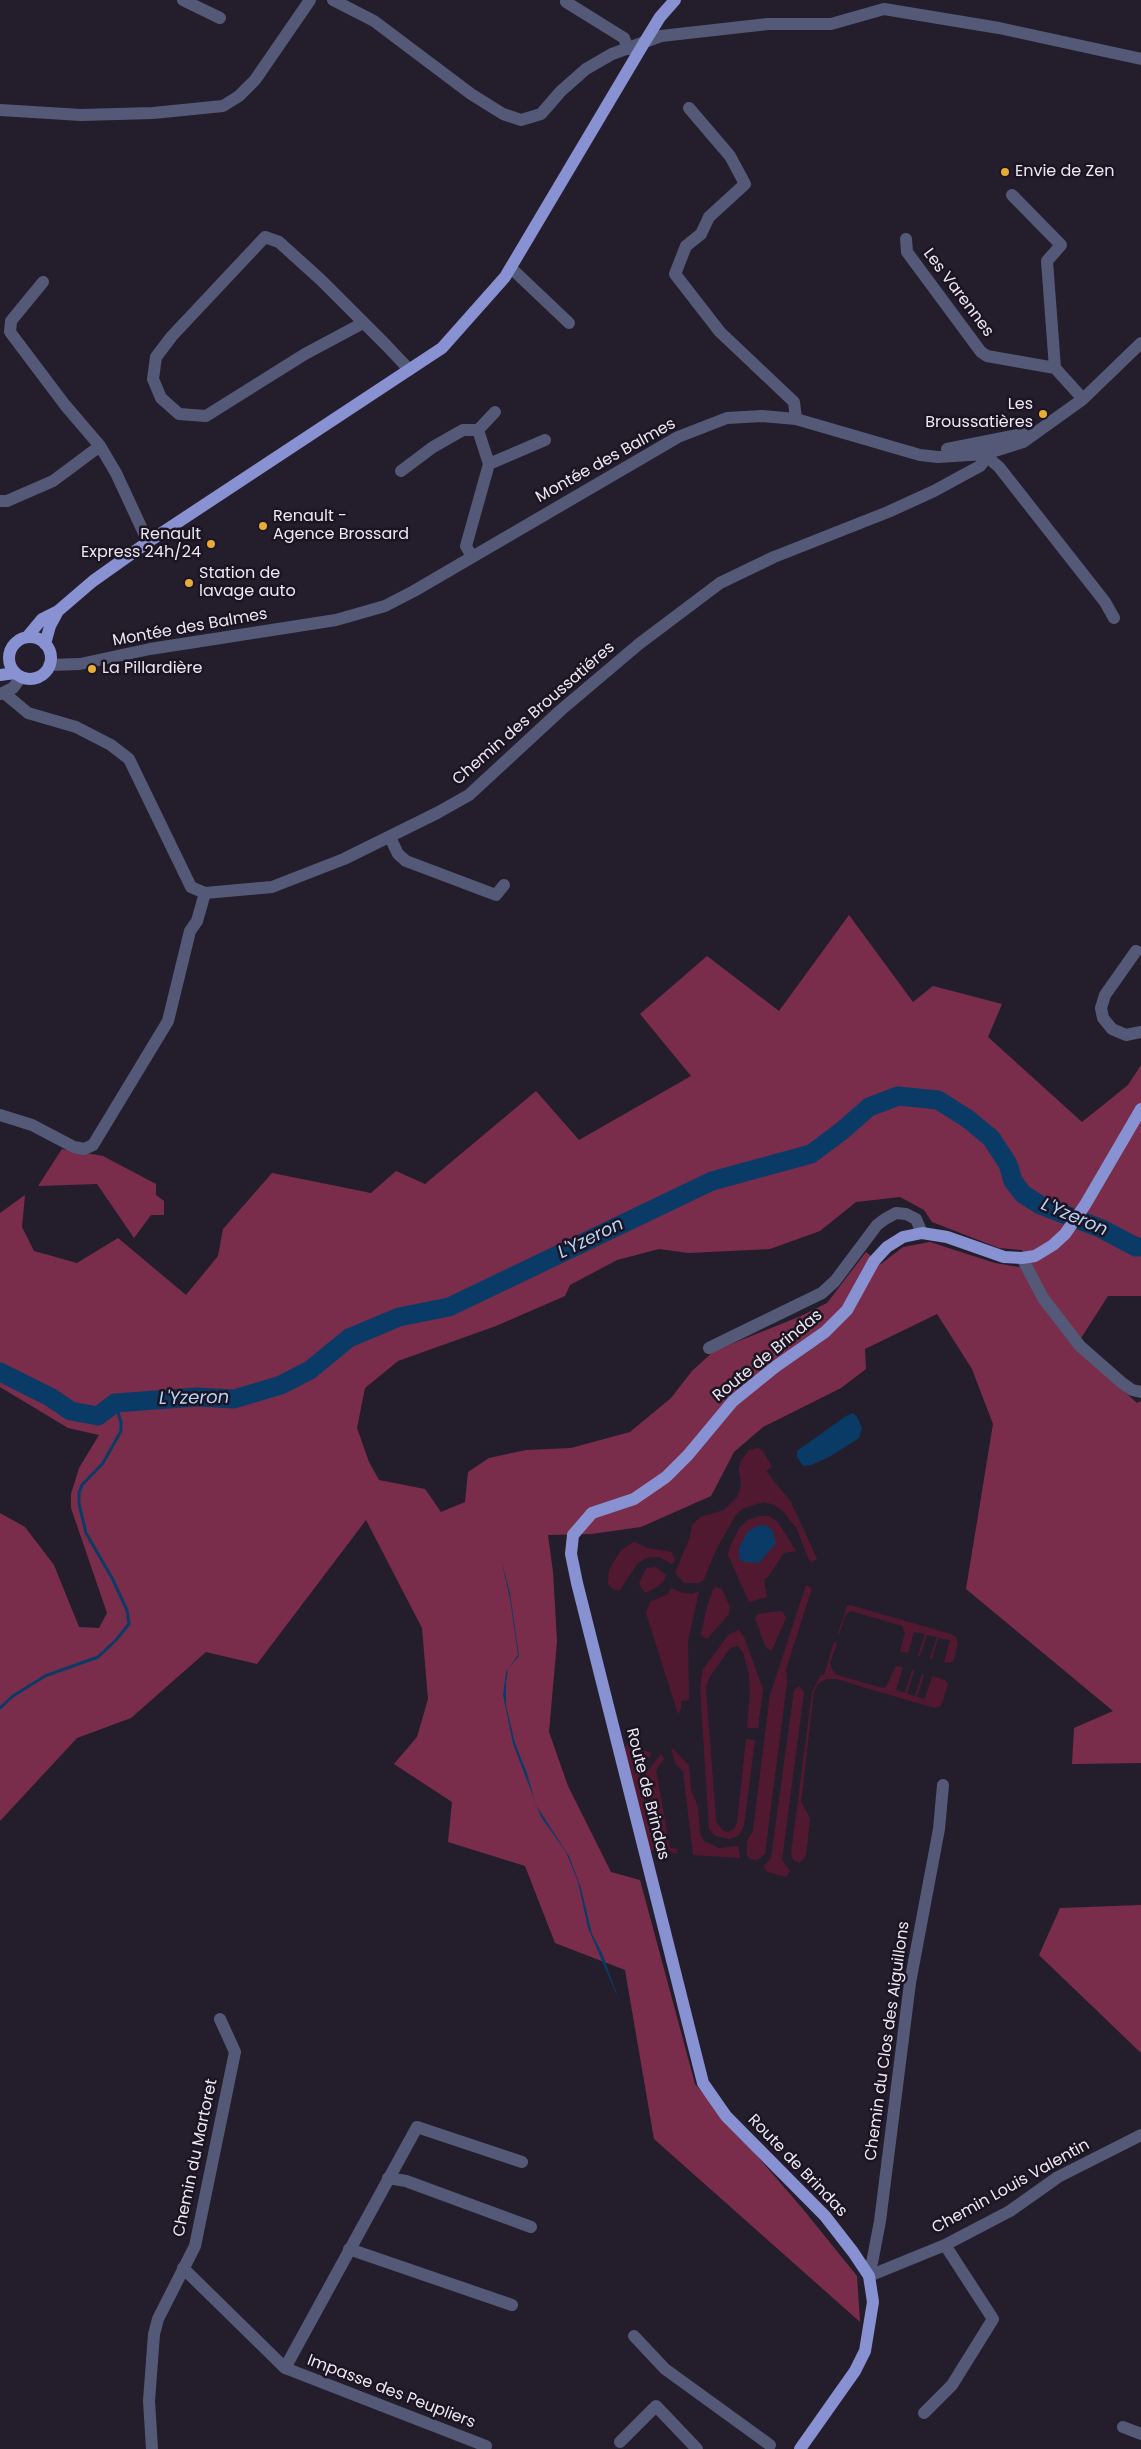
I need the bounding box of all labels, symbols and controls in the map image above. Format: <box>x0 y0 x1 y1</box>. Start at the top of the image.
place label: Envie de Zen <box>1015 162 1114 182</box>
marker: Envie de Zen <box>999 166 1011 178</box>
street label: Les Varennes <box>919 245 997 341</box>
place label: Les Broussatières <box>925 395 1033 433</box>
marker: Les Broussatières <box>1037 408 1049 420</box>
street label: Montée des Balmes <box>533 415 679 507</box>
place label: Renault - Agence Brossard <box>273 507 409 545</box>
marker: Renault - Agence Brossard <box>257 520 269 532</box>
place label: Renault Express 24h/24 <box>81 525 201 563</box>
marker: Renault Express 24h/24 <box>205 538 217 550</box>
place label: Station de lavage auto <box>199 564 296 602</box>
marker: Station de lavage auto <box>183 577 195 589</box>
street label: Montée des Balmes <box>111 605 269 651</box>
street label: Chemin des Broussatiéres <box>449 638 619 790</box>
place label: La Pillardière <box>102 659 202 679</box>
marker: La Pillardière <box>86 663 98 675</box>
water label: L'Yzeron <box>1037 1194 1111 1242</box>
water label: L'Yzeron <box>555 1214 627 1264</box>
street label: Route de Brindas <box>709 1306 827 1406</box>
water label: L'Yzeron <box>159 1388 229 1410</box>
street label: Route de Brindas <box>621 1726 673 1862</box>
street label: Chemin du Clos des Aiguillons <box>862 1920 914 2162</box>
street label: Chemin du Martoret <box>170 2077 222 2239</box>
street label: Route de Brindas <box>743 2111 851 2221</box>
street label: Chemin Louis Valentin <box>929 2136 1093 2238</box>
street label: Impasse des Peupliers <box>304 2351 478 2433</box>

